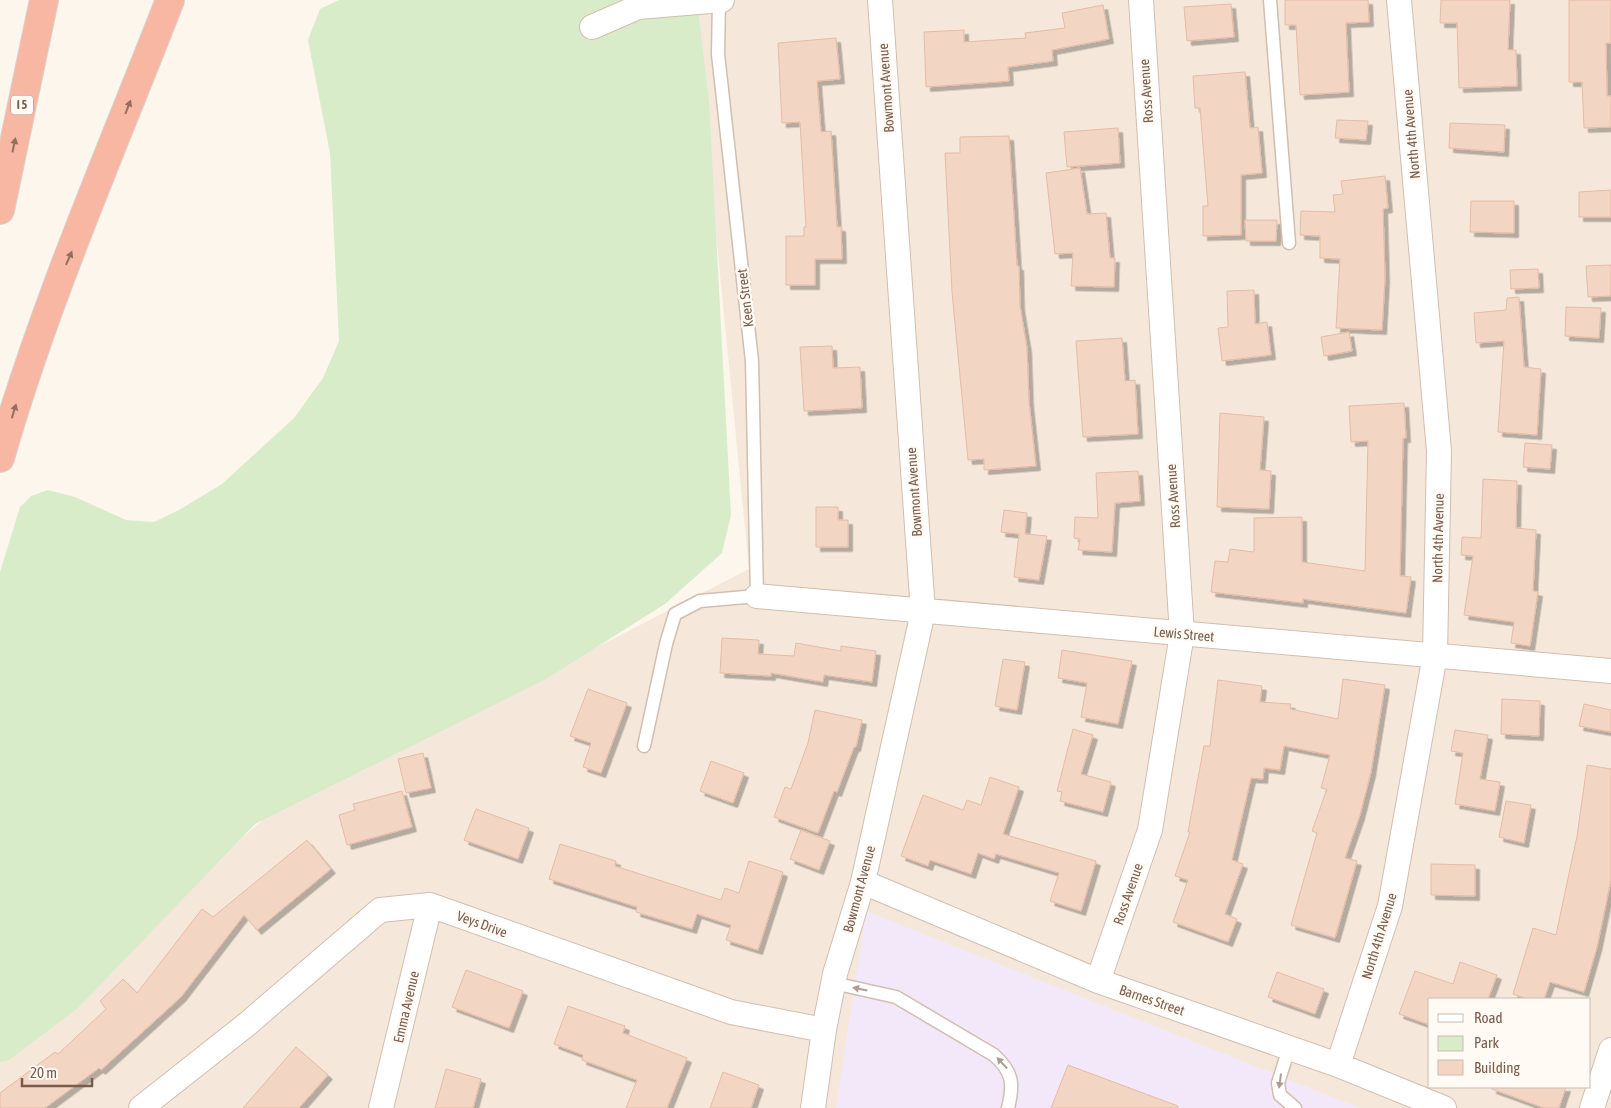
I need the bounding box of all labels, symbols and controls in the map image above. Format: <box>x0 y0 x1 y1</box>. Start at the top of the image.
street label: Bowmont Avenue <box>875 43 897 133</box>
street label: Ross Avenue <box>1136 58 1156 124</box>
street label: North 4th Avenue <box>1399 89 1423 179</box>
road number: I 5 <box>11 96 33 114</box>
one-way arrow <box>125 100 133 114</box>
one-way arrow <box>10 137 18 153</box>
one-way arrow <box>65 251 73 265</box>
street label: Keen Street <box>733 268 757 328</box>
one-way arrow <box>10 403 18 418</box>
street label: Bowmont Avenue <box>903 447 925 537</box>
street label: Ross Avenue <box>1163 463 1183 529</box>
street label: North 4th Avenue <box>1429 493 1447 583</box>
street label: Lewis Street <box>1153 623 1215 645</box>
street label: Bowmont Avenue <box>840 844 878 934</box>
street label: Ross Avenue <box>1110 861 1146 927</box>
street label: North 4th Avenue <box>1358 891 1400 981</box>
street label: Veys Drive <box>455 908 509 940</box>
street label: Emma Avenue <box>390 969 422 1045</box>
street label: Barnes Street <box>1117 981 1187 1019</box>
one-way arrow <box>852 985 867 993</box>
legend <box>1428 998 1591 1088</box>
text: Road <box>1474 1009 1503 1026</box>
text: Park <box>1474 1034 1499 1051</box>
scale bar <box>22 1056 92 1088</box>
one-way arrow <box>996 1057 1008 1069</box>
text: Building <box>1474 1059 1520 1076</box>
text: 20 m <box>30 1064 57 1081</box>
one-way arrow <box>1276 1073 1284 1089</box>

